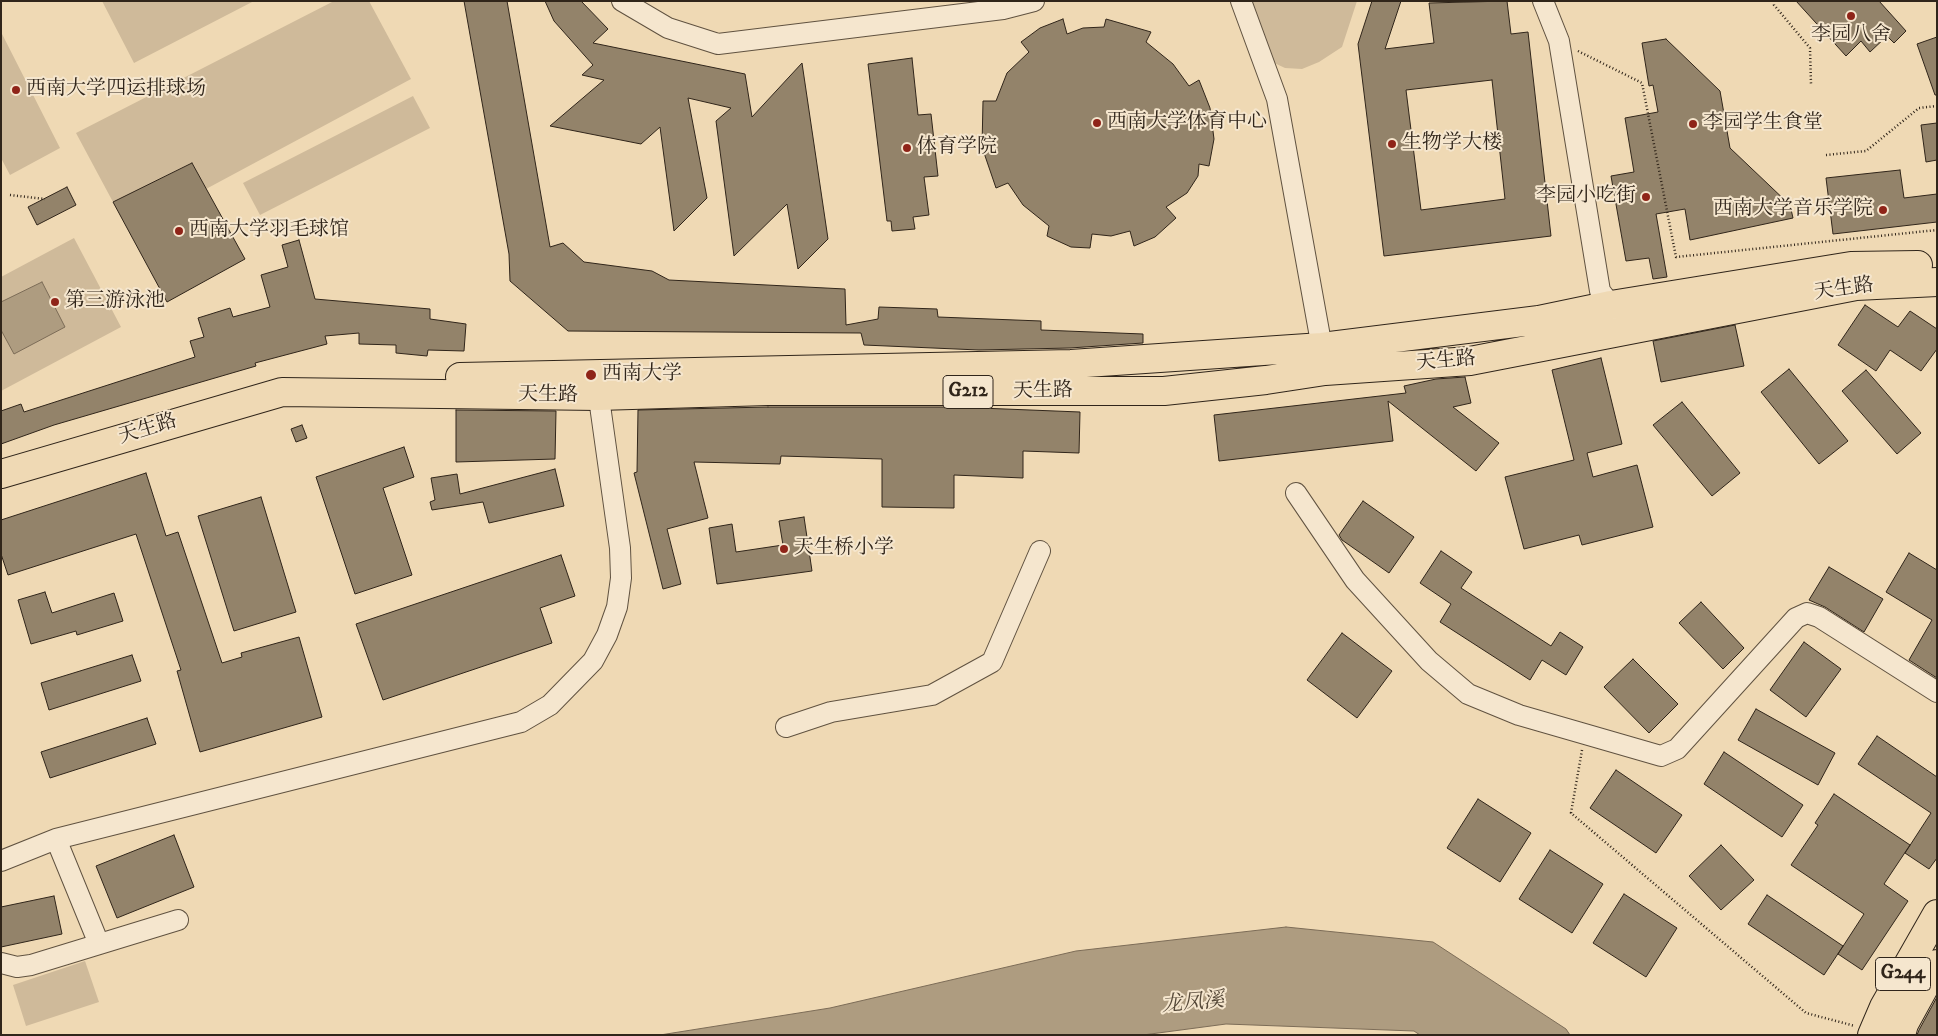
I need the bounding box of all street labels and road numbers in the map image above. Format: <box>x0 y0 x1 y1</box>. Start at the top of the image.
street label: 天生路 <box>1813 274 1875 306</box>
street label: 天生路 <box>1415 347 1477 377</box>
road number: G212 <box>943 376 993 408</box>
street label: 天生路 <box>1013 379 1073 405</box>
street label: 天生路 <box>518 383 578 409</box>
street label: 天生路 <box>116 410 180 450</box>
road number: G244 <box>1876 958 1930 991</box>

